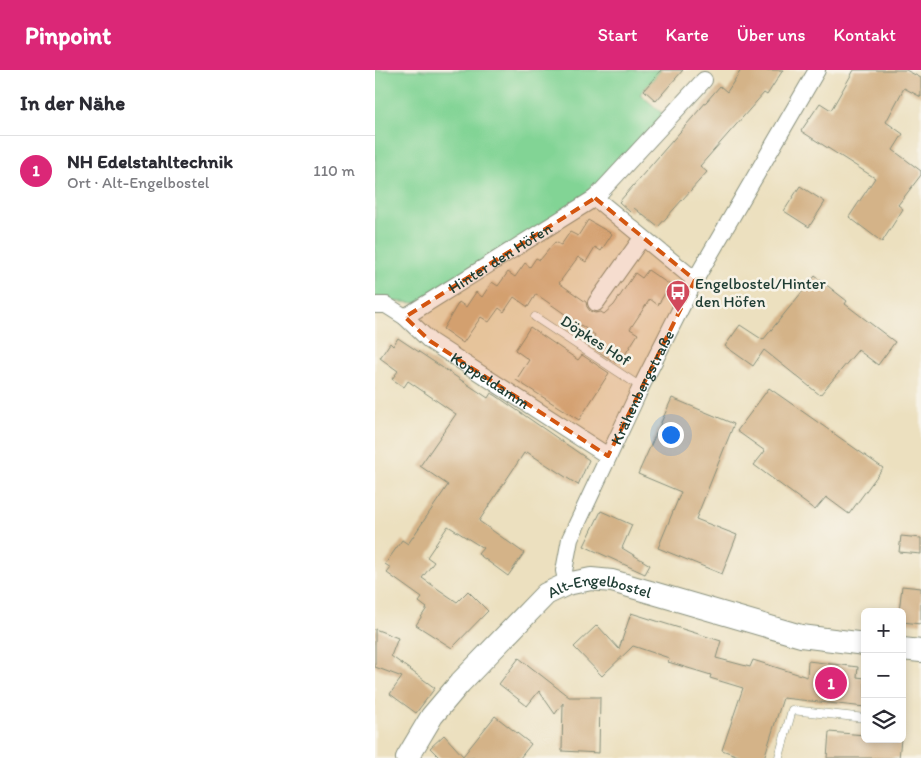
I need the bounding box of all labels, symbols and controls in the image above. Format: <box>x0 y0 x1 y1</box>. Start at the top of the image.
text: Pinpoint <box>25 21 111 50</box>
text: Start <box>598 24 637 46</box>
text: Karte <box>665 24 709 46</box>
text: Über uns <box>737 24 806 46</box>
text: Kontakt <box>834 24 896 46</box>
text: In der Nähe <box>20 90 125 115</box>
text: NH Edelstahltechnik <box>67 150 233 173</box>
text: 1 <box>32 161 40 180</box>
text: 110 m <box>313 161 355 180</box>
text: Ort · Alt-Engelbostel <box>67 173 209 192</box>
street label: Hinter den Höfen <box>445 218 555 297</box>
place label: Engelbostel/Hinter den Höfen <box>695 274 826 311</box>
bus stop icon: Engelbostel/Hinter den Höfen <box>665 279 691 313</box>
street label: Döpkes Hof <box>557 311 635 370</box>
street label: Krähenbergstraße <box>607 327 678 448</box>
street label: Koppeldamm <box>447 348 534 413</box>
your location <box>658 422 684 448</box>
street label: Alt-Engelbostel <box>544 570 654 602</box>
map controls <box>861 608 906 743</box>
button: + <box>861 608 906 653</box>
button: − <box>861 653 906 698</box>
pin: 1 <box>815 664 847 702</box>
button: layers <box>861 698 906 743</box>

